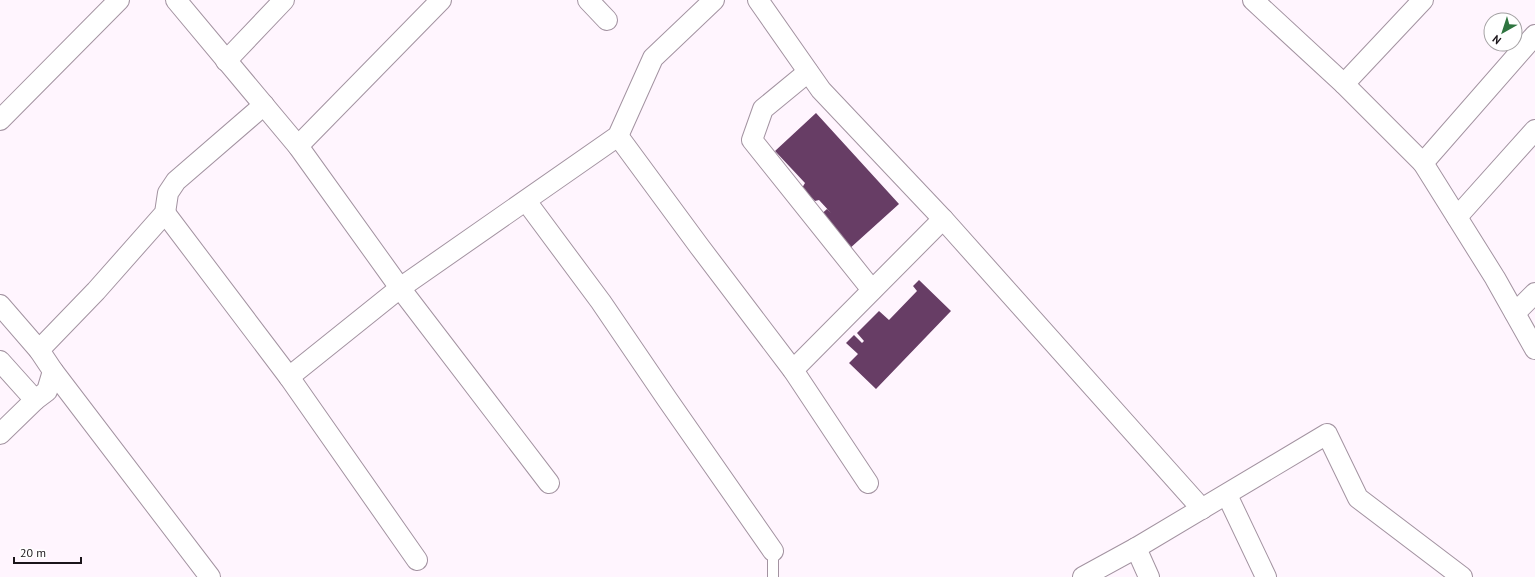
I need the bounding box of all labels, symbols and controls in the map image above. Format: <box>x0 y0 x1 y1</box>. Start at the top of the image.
north arrow <box>1483 12 1523 52</box>
text: N <box>1489 32 1504 47</box>
scale bar <box>14 539 81 565</box>
text: 20 m <box>20 545 46 560</box>

